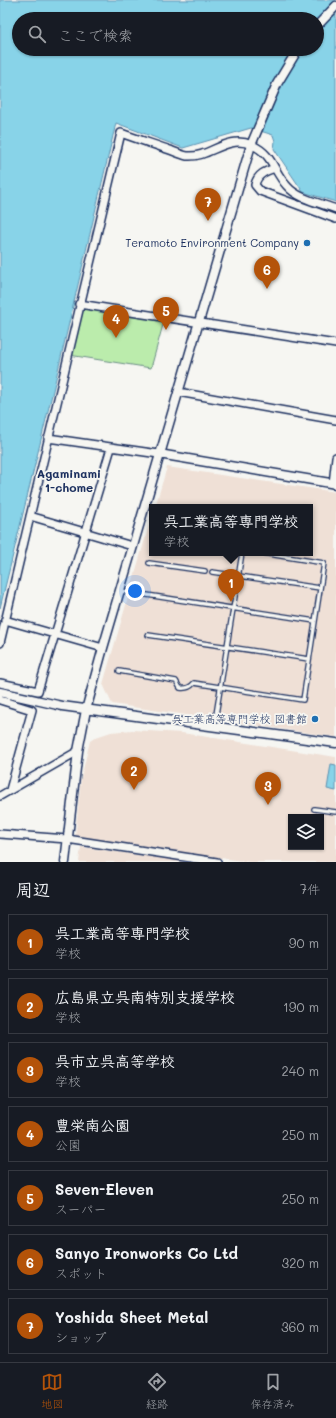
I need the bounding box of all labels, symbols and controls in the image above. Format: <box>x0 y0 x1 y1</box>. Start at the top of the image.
search box <box>12 12 324 56</box>
icon: search <box>26 23 48 45</box>
text: ここで検索 <box>58 25 133 45</box>
pin: 7 <box>195 188 221 221</box>
place label: Teramoto Environment Company <box>125 235 299 250</box>
marker: Teramoto Environment Company <box>302 238 312 248</box>
pin: 6 <box>254 256 280 289</box>
pin: 5 <box>153 297 179 330</box>
pin: 4 <box>103 305 129 338</box>
district label: Agaminami 1-chome <box>37 465 101 495</box>
popup <box>149 504 313 556</box>
text: 呉工業高等専門学校 <box>163 511 299 531</box>
text: 学校 <box>163 532 190 549</box>
pin: 1 <box>218 569 244 602</box>
your location <box>125 581 145 601</box>
place label: 呉工業高等専門学校 図書館 <box>171 711 307 726</box>
marker: 呉工業高等専門学校 図書館 <box>310 714 320 724</box>
pin: 2 <box>121 757 147 790</box>
pin: 3 <box>255 772 281 805</box>
map controls <box>288 814 324 850</box>
button: layers <box>288 814 324 850</box>
text: 周辺 <box>16 878 50 900</box>
text: 7件 <box>300 880 320 897</box>
text: 呉工業高等専門学校 <box>55 923 190 943</box>
text: 1 <box>27 934 33 951</box>
text: 90 m <box>289 934 319 951</box>
text: 学校 <box>55 944 81 961</box>
text: 広島県立呉南特別支援学校 <box>55 987 235 1007</box>
text: 2 <box>26 998 34 1015</box>
text: 190 m <box>283 998 319 1015</box>
text: 学校 <box>55 1008 81 1025</box>
text: 呉市立呉高等学校 <box>55 1051 175 1071</box>
text: 3 <box>26 1062 34 1079</box>
text: 240 m <box>282 1062 319 1079</box>
text: 学校 <box>55 1072 81 1089</box>
text: 豊栄南公園 <box>55 1115 130 1135</box>
text: 4 <box>26 1126 34 1143</box>
text: 250 m <box>282 1126 319 1143</box>
text: 公園 <box>55 1136 81 1153</box>
text: Seven-Eleven <box>55 1179 154 1199</box>
text: 5 <box>26 1190 34 1207</box>
text: 250 m <box>282 1190 319 1207</box>
text: スーパー <box>55 1200 106 1217</box>
text: Sanyo Ironworks Co Ltd <box>55 1243 238 1263</box>
text: 6 <box>26 1254 34 1271</box>
text: 320 m <box>282 1254 319 1271</box>
text: スポット <box>55 1264 107 1281</box>
text: Yoshida Sheet Metal <box>55 1307 208 1327</box>
text: 7 <box>26 1318 34 1335</box>
text: 360 m <box>281 1318 319 1335</box>
text: ショップ <box>55 1328 106 1345</box>
tab: 地図 <box>41 1371 63 1411</box>
tab: 経路 <box>146 1371 168 1411</box>
tab: 保存済み <box>251 1371 295 1411</box>

